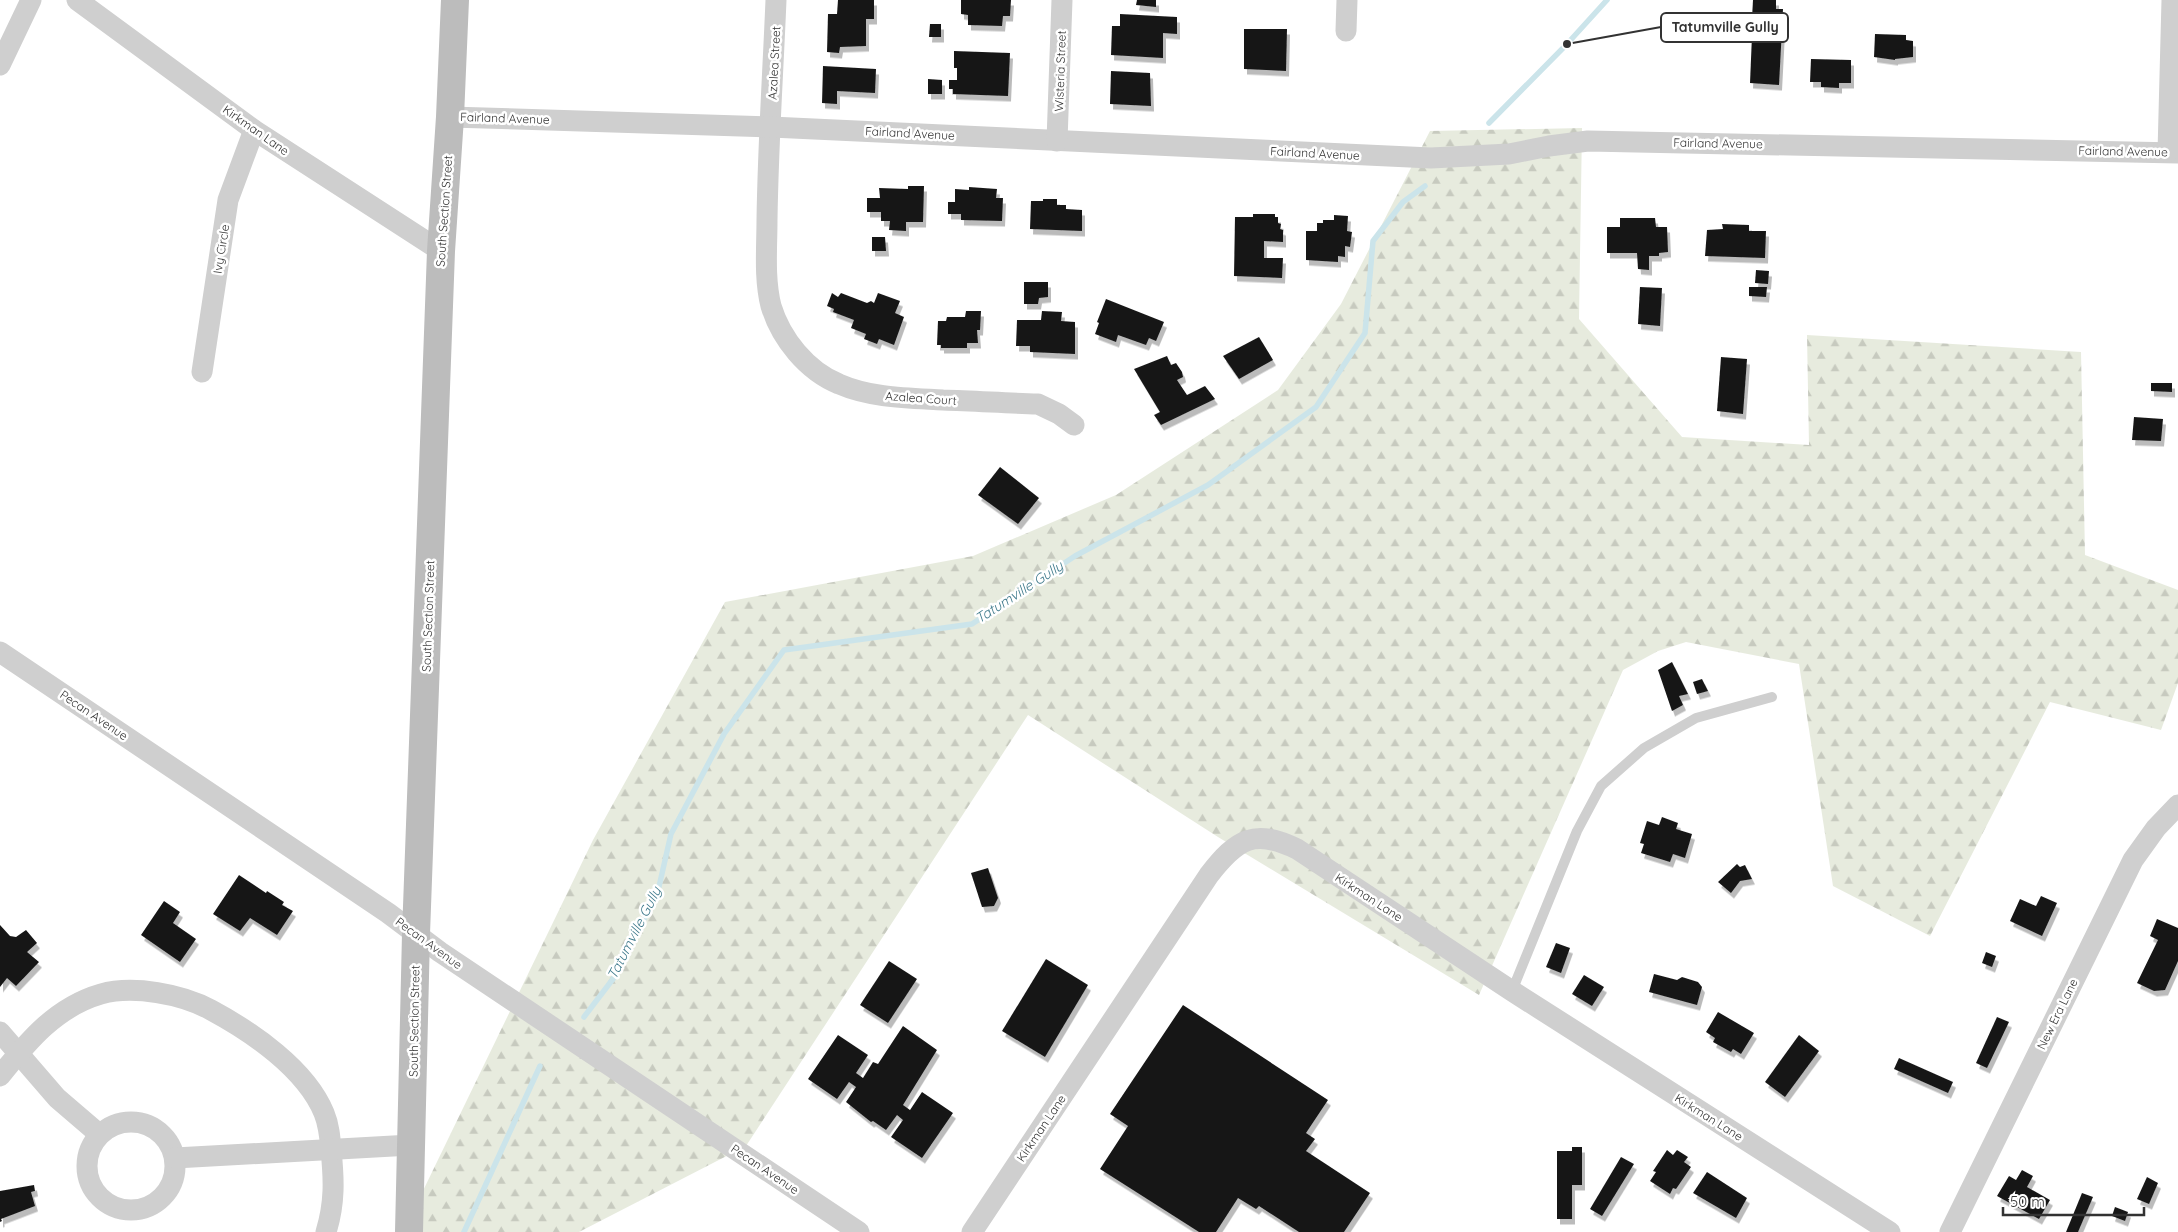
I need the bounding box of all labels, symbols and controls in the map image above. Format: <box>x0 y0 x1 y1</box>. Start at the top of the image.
callout: Tatumville Gully <box>1661 13 1788 42</box>
text: Tatumville Gully <box>1671 18 1779 36</box>
street label: Azalea Street <box>765 26 783 100</box>
street label: Wisteria Street <box>1051 30 1069 112</box>
street label: Kirkman Lane <box>220 102 292 158</box>
street label: Fairland Avenue <box>460 109 550 127</box>
street label: Fairland Avenue <box>865 123 955 143</box>
street label: Fairland Avenue <box>1673 135 1763 151</box>
street label: Fairland Avenue <box>1270 143 1360 163</box>
street label: Fairland Avenue <box>2078 143 2168 159</box>
street label: South Section Street <box>433 155 455 267</box>
street label: Ivy Circle <box>210 223 232 275</box>
street label: Azalea Court <box>885 388 957 408</box>
water label: Tatumville Gully <box>972 556 1067 627</box>
street label: South Section Street <box>419 560 437 672</box>
street label: Pecan Avenue <box>57 687 131 743</box>
street label: Kirkman Lane <box>1332 870 1406 925</box>
water label: Tatumville Gully <box>603 883 665 982</box>
street label: Pecan Avenue <box>393 914 465 972</box>
street label: South Section Street <box>406 965 422 1077</box>
street label: New Era Lane <box>2033 976 2081 1052</box>
street label: Kirkman Lane <box>1672 1090 1746 1144</box>
street label: Kirkman Lane <box>1013 1091 1069 1164</box>
street label: Pecan Avenue <box>728 1141 802 1197</box>
scale bar <box>2003 1184 2144 1216</box>
text: 50 m <box>2010 1192 2045 1211</box>

